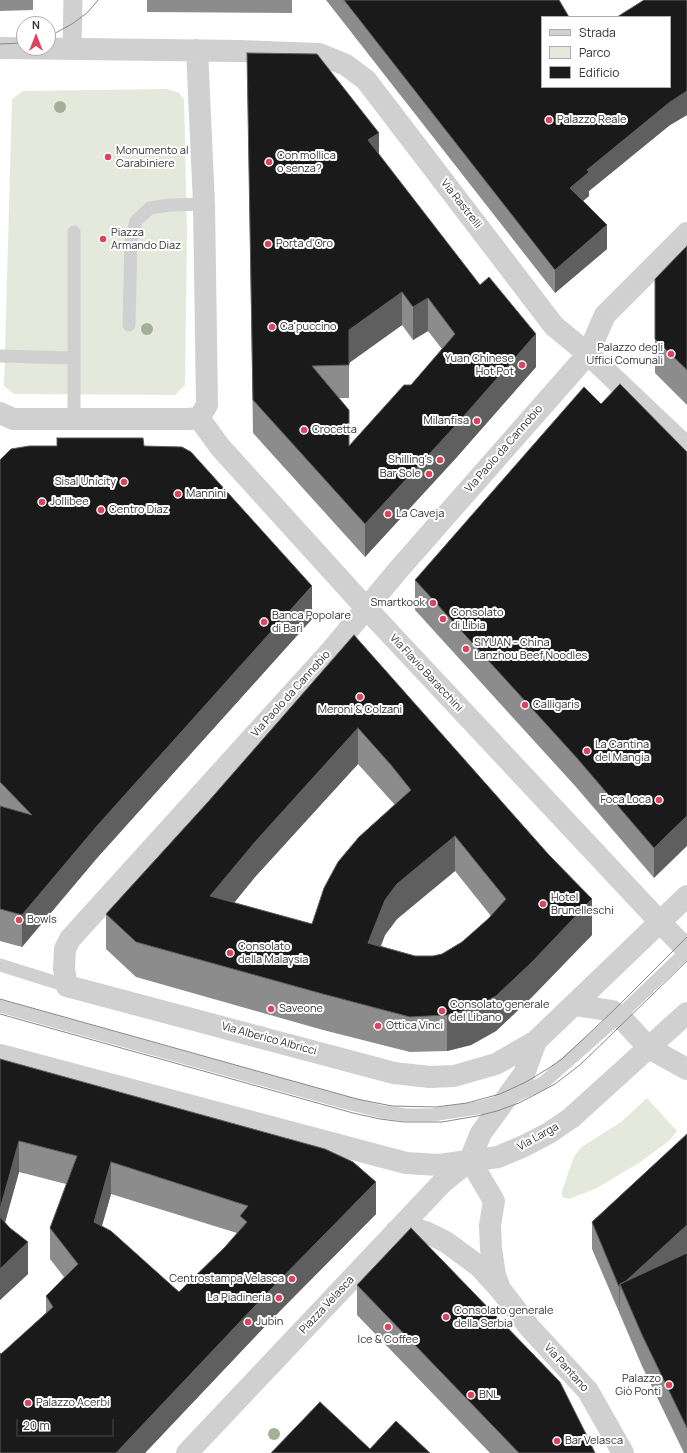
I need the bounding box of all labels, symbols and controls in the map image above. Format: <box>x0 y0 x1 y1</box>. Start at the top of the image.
north arrow <box>16 16 56 56</box>
legend <box>541 16 671 88</box>
text: N <box>32 17 40 32</box>
text: Strada <box>579 24 616 41</box>
text: Parco <box>579 44 610 61</box>
text: Edificio <box>579 64 619 81</box>
place label: Palazzo Reale <box>557 113 626 127</box>
marker: Palazzo Reale <box>544 115 554 125</box>
place label: Monumento al Carabiniere <box>116 144 188 170</box>
place label: Con mollica o senza? <box>277 149 336 175</box>
marker: Monumento al Carabiniere <box>103 152 113 162</box>
marker: Con mollica o senza? <box>264 157 274 167</box>
street label: Via Rastrelli <box>438 177 484 231</box>
place label: Piazza Armando Diaz <box>111 226 181 252</box>
marker: Piazza Armando Diaz <box>98 234 108 244</box>
place label: Porta d'Oro <box>276 237 333 251</box>
marker: Porta d'Oro <box>263 239 273 249</box>
place label: Ca'puccino <box>280 320 337 334</box>
marker: Ca'puccino <box>267 322 277 332</box>
place label: Palazzo degli Uffici Comunali <box>587 341 663 367</box>
marker: Palazzo degli Uffici Comunali <box>666 349 676 359</box>
place label: Yuan Chinese Hot Pot <box>445 352 514 378</box>
marker: Yuan Chinese Hot Pot <box>517 360 527 370</box>
street label: Via Paolo da Cannobio <box>462 403 546 495</box>
place label: Milanfisa <box>423 414 469 428</box>
marker: Milanfisa <box>472 416 482 426</box>
place label: Crocetta <box>312 423 357 437</box>
marker: Crocetta <box>299 425 309 435</box>
place label: Shilling's <box>388 453 432 467</box>
marker: Shilling's <box>435 455 445 465</box>
place label: Bar Sole <box>380 467 421 481</box>
marker: Bar Sole <box>424 469 434 479</box>
place label: Sisal Unicity <box>55 475 116 489</box>
marker: Sisal Unicity <box>119 477 129 487</box>
place label: Mannini <box>186 487 226 501</box>
marker: Mannini <box>173 489 183 499</box>
place label: Jollibee <box>50 495 89 509</box>
marker: Jollibee <box>37 497 47 507</box>
place label: Centro Diaz <box>109 503 169 517</box>
marker: Centro Diaz <box>96 505 106 515</box>
place label: La Caveja <box>396 507 444 521</box>
marker: La Caveja <box>383 509 393 519</box>
place label: Smartkook <box>371 596 425 610</box>
marker: Smartkook <box>428 598 438 608</box>
place label: Consolato di Libia <box>451 606 504 632</box>
place label: Banca Popolare di Bari <box>272 609 351 635</box>
marker: Consolato di Libia <box>438 614 448 624</box>
marker: Banca Popolare di Bari <box>259 617 269 627</box>
street label: Via Flavio Baracchini <box>387 632 465 714</box>
place label: SIYUAN - China Lanzhou Beef Noodles <box>474 636 587 662</box>
marker: SIYUAN - China Lanzhou Beef Noodles <box>461 644 471 654</box>
street label: Via Paolo da Cannobio <box>249 648 333 740</box>
marker: Meroni & Colzani <box>355 692 365 702</box>
place label: Calligaris <box>533 698 580 712</box>
marker: Calligaris <box>520 700 530 710</box>
place label: Meroni & Colzani <box>318 703 402 717</box>
place label: La Cantina del Mangia <box>595 738 650 764</box>
marker: La Cantina del Mangia <box>582 746 592 756</box>
place label: Foca Loca <box>600 793 651 807</box>
marker: Foca Loca <box>654 795 664 805</box>
place label: Hotel Brunelleschi <box>551 891 614 917</box>
marker: Hotel Brunelleschi <box>538 899 548 909</box>
place label: Bowls <box>27 913 57 927</box>
marker: Bowls <box>14 915 24 925</box>
place label: Consolato della Malaysia <box>238 940 308 966</box>
marker: Consolato della Malaysia <box>225 948 235 958</box>
place label: Consolato generale del Libano <box>450 998 549 1024</box>
place label: Saveone <box>279 1002 323 1016</box>
marker: Saveone <box>266 1004 276 1014</box>
marker: Consolato generale del Libano <box>437 1006 447 1016</box>
place label: Ottica Vinci <box>386 1019 443 1033</box>
street label: Via Alberico Albricci <box>220 1020 318 1058</box>
marker: Ottica Vinci <box>373 1021 383 1031</box>
street label: Via Larga <box>515 1120 561 1154</box>
place label: Centrostampa Velasca <box>169 1272 284 1286</box>
street label: Piazza Velasca <box>297 1273 357 1337</box>
marker: Centrostampa Velasca <box>287 1274 297 1284</box>
place label: La Piadineria <box>207 1291 271 1305</box>
marker: La Piadineria <box>274 1293 284 1303</box>
place label: Consolato generale della Serbia <box>454 1304 553 1330</box>
marker: Consolato generale della Serbia <box>441 1312 451 1322</box>
place label: Jubin <box>256 1315 283 1329</box>
marker: Jubin <box>243 1317 253 1327</box>
marker: Ice & Coffee <box>383 1322 393 1332</box>
place label: Ice & Coffee <box>358 1333 418 1347</box>
street label: Via Pantano <box>541 1341 591 1395</box>
place label: Palazzo Giò Ponti <box>615 1372 661 1398</box>
marker: Palazzo Giò Ponti <box>664 1380 674 1390</box>
place label: BNL <box>479 1388 499 1402</box>
marker: BNL <box>466 1390 476 1400</box>
place label: Palazzo Acerbi <box>36 1396 109 1410</box>
marker: Palazzo Acerbi <box>23 1398 33 1408</box>
scale bar <box>18 1411 116 1437</box>
text: 20 m <box>23 1417 50 1434</box>
place label: Bar Velasca <box>565 1434 623 1448</box>
marker: Bar Velasca <box>552 1436 562 1446</box>

